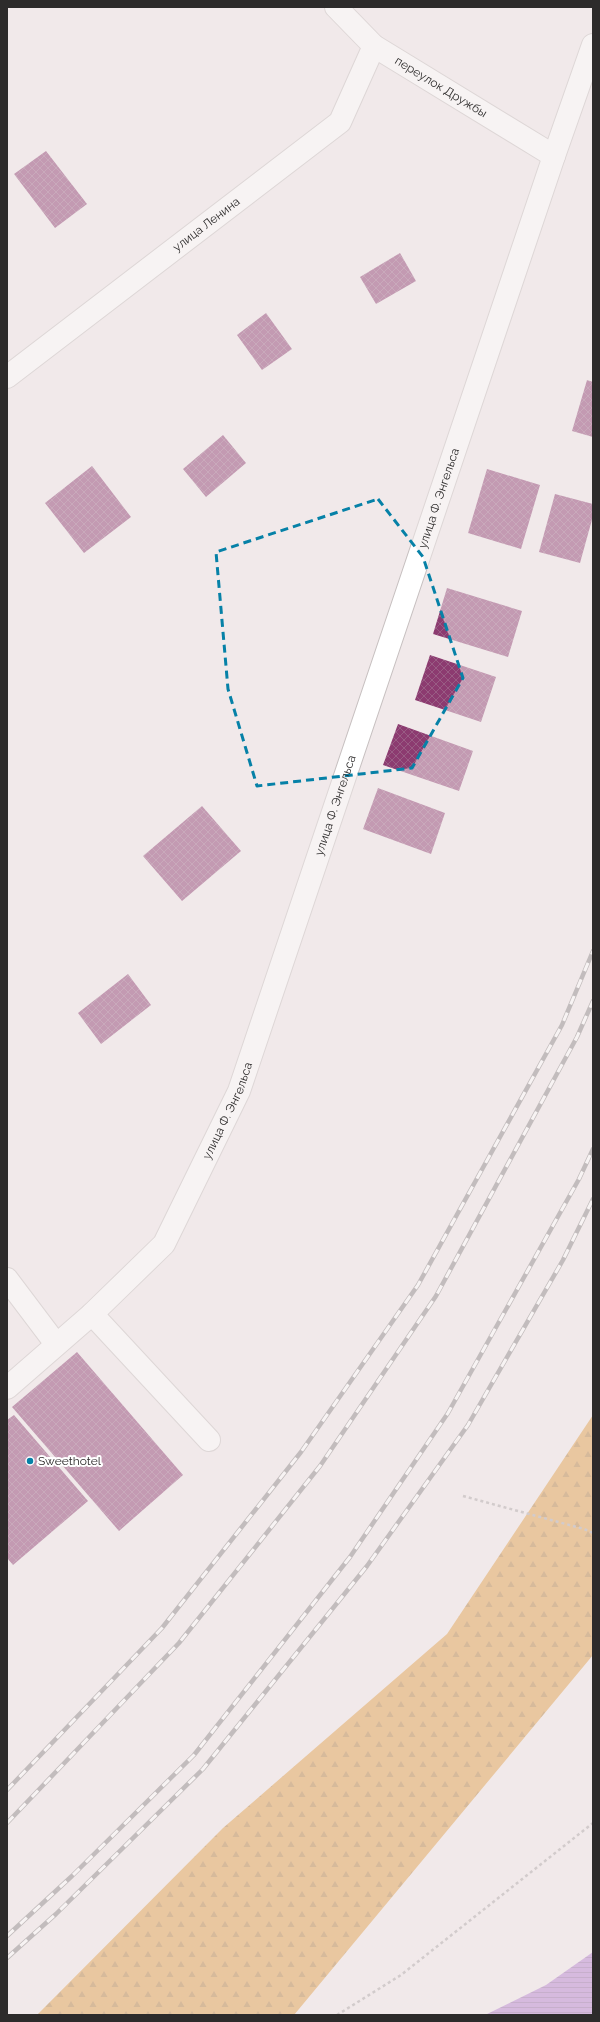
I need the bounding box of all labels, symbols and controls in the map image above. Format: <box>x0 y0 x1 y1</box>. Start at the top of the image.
street label: переулок Дружбы <box>392 53 490 120</box>
street label: улица Ленина <box>170 194 243 254</box>
street label: улица Ф. Энгельса <box>415 446 462 550</box>
street label: улица Ф. Энгельса <box>312 753 359 857</box>
street label: улица Ф. Энгельса <box>200 1060 255 1162</box>
place label: Sweethotel <box>38 1454 102 1468</box>
marker: Sweethotel <box>25 1456 35 1466</box>

